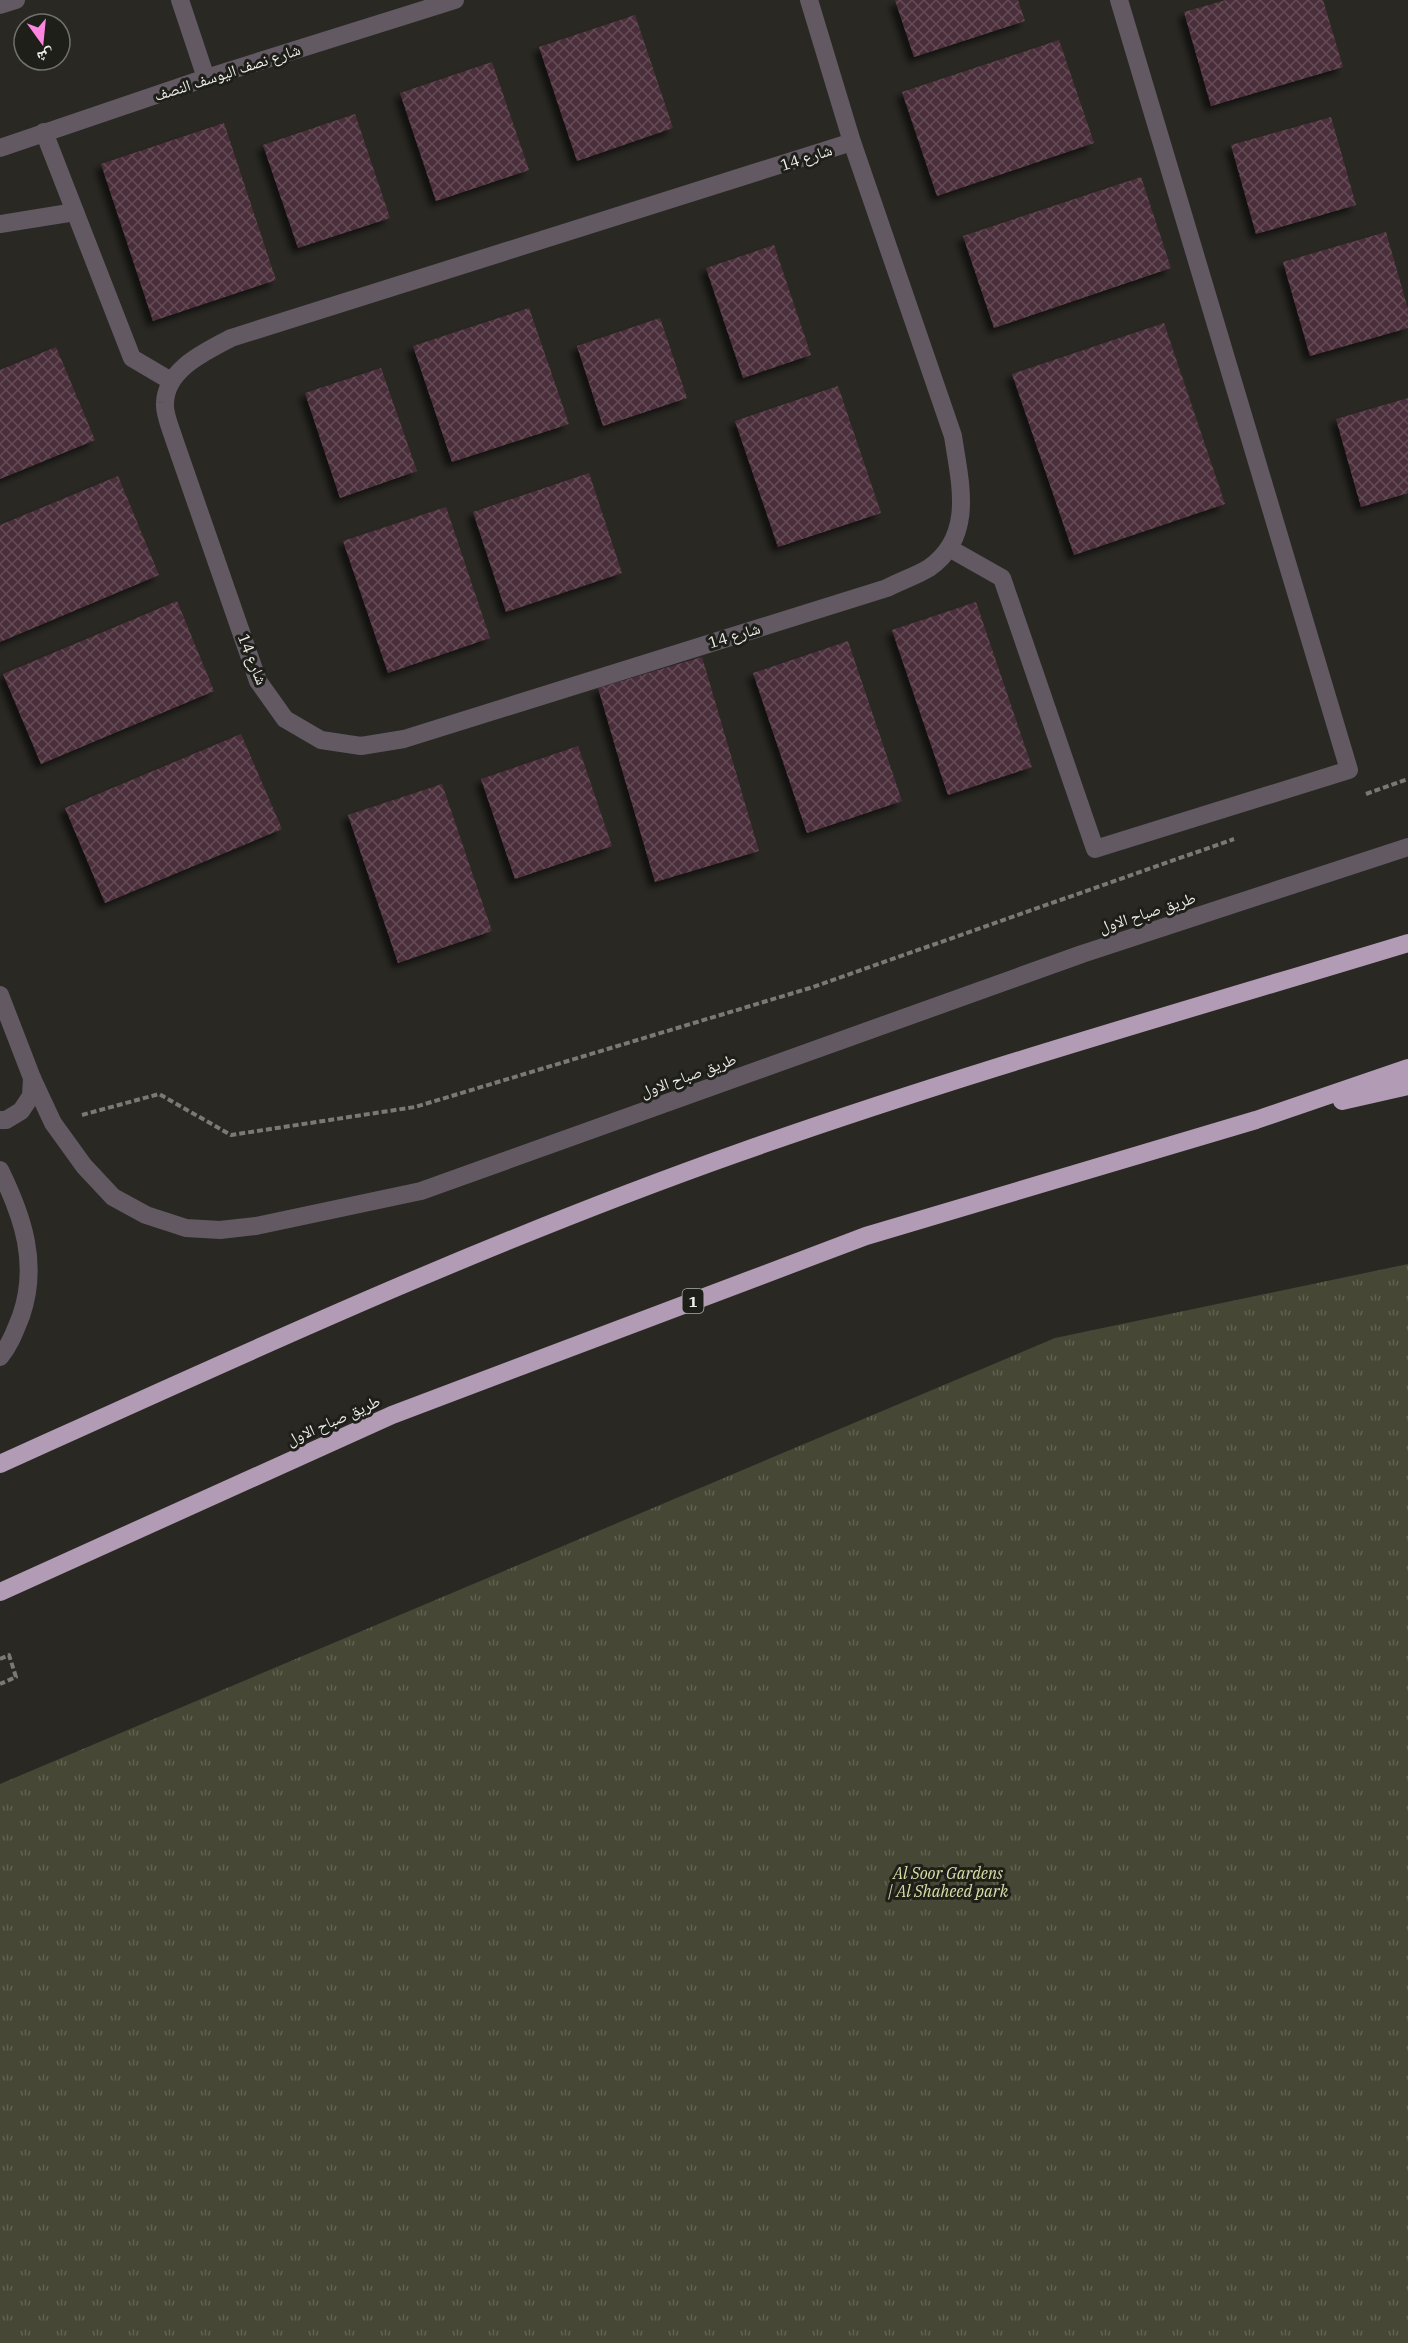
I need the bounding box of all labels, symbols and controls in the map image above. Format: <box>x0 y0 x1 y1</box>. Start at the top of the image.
north arrow <box>12 12 72 72</box>
street label: شارع نصف اليوسف النصف <box>151 39 303 106</box>
text: ش <box>35 45 57 68</box>
street label: شارع 14 <box>778 139 835 176</box>
street label: شارع 14 <box>706 618 763 653</box>
street label: شارع 14 <box>233 631 272 688</box>
street label: طريق صباح الاول <box>1096 887 1198 938</box>
street label: طريق صباح الاول <box>637 1048 739 1103</box>
road number: 1 <box>682 1289 704 1313</box>
street label: طريق صباح الاول <box>283 1390 384 1451</box>
park label: Al Soor Gardens | Al Shaheed park <box>888 1863 1009 1901</box>

